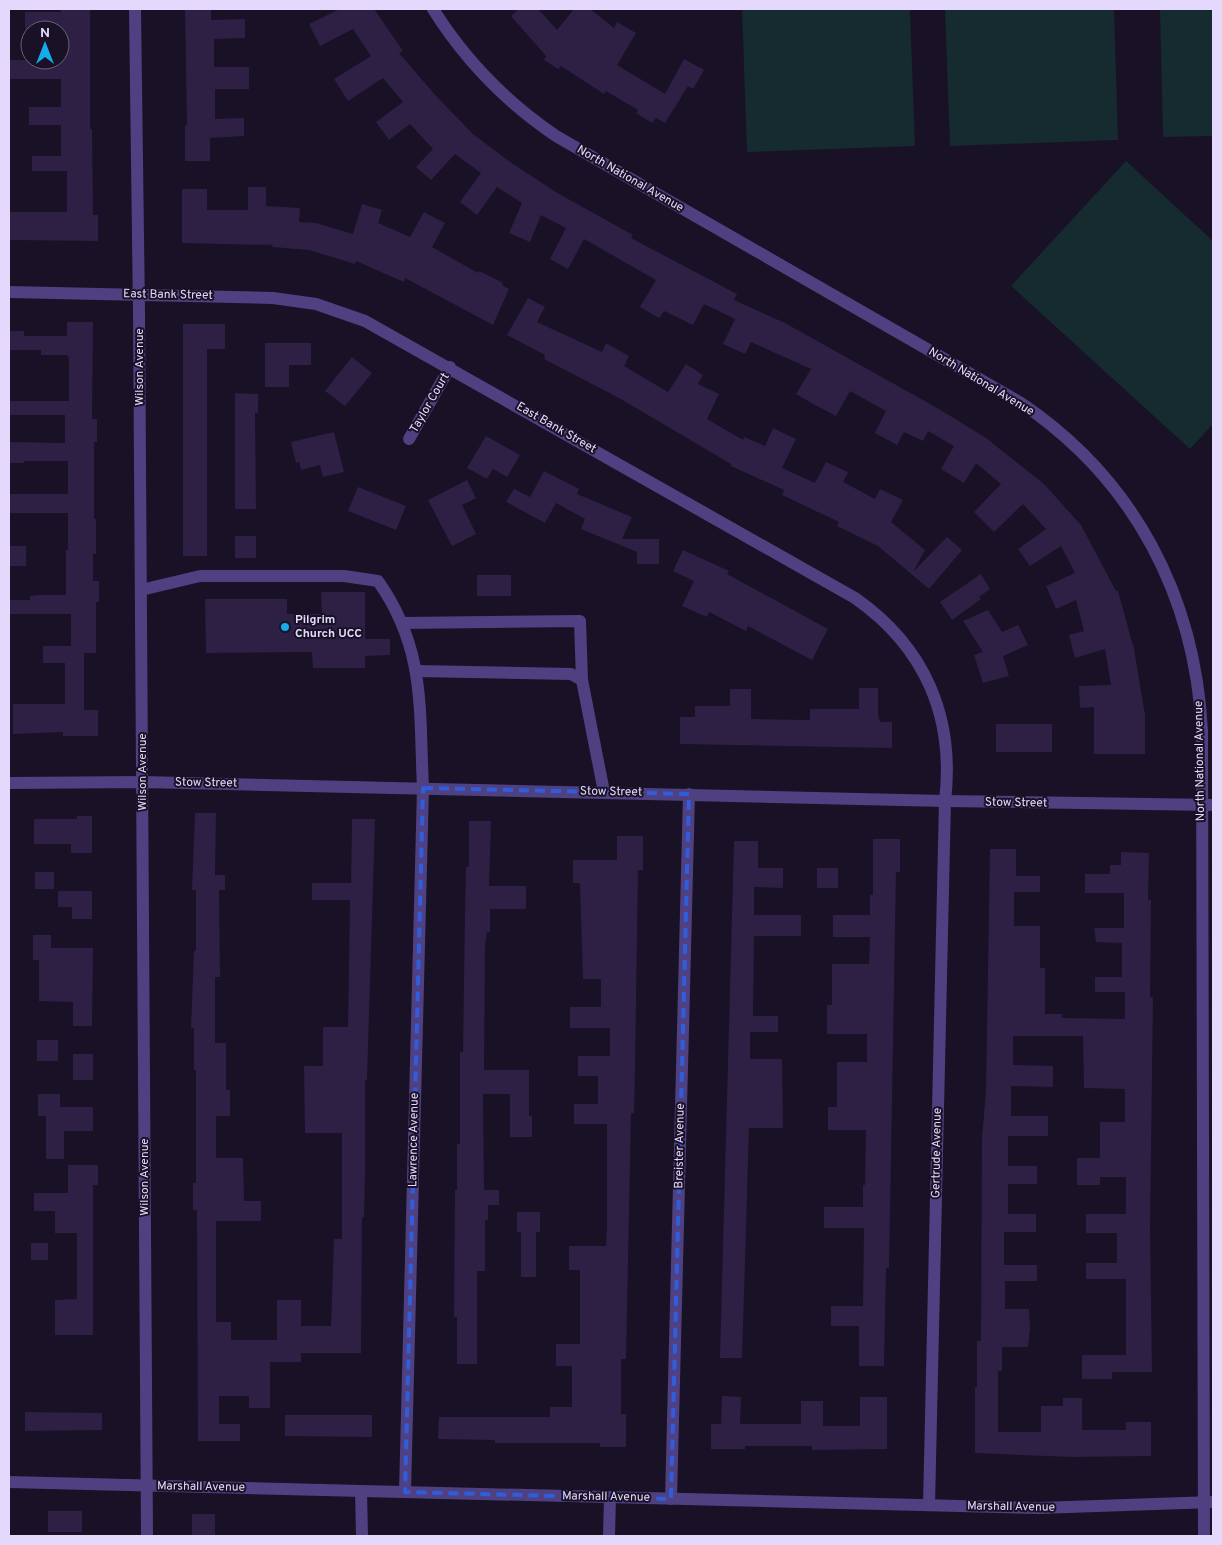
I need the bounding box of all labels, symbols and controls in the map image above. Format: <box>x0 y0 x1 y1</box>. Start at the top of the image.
north arrow <box>20 20 70 70</box>
text: N <box>40 25 50 42</box>
street label: North National Avenue <box>574 142 686 216</box>
street label: East Bank Street <box>123 286 213 304</box>
street label: Wilson Avenue <box>132 328 148 406</box>
street label: North National Avenue <box>925 344 1037 420</box>
street label: Taylor Court <box>406 370 454 436</box>
street label: East Bank Street <box>513 399 599 457</box>
place label: Pilgrim Church UCC <box>295 612 362 642</box>
marker: Pilgrim Church UCC <box>279 621 291 633</box>
street label: North National Avenue <box>1191 700 1209 822</box>
street label: Wilson Avenue <box>135 733 151 811</box>
street label: Stow Street <box>175 774 237 792</box>
street label: Stow Street <box>580 783 642 801</box>
street label: Stow Street <box>985 794 1047 812</box>
street label: Lawrence Avenue <box>405 1093 423 1187</box>
street label: Breister Avenue <box>671 1103 689 1189</box>
street label: Gertrude Avenue <box>928 1108 946 1198</box>
street label: Wilson Avenue <box>137 1138 153 1216</box>
street label: Marshall Avenue <box>157 1478 245 1496</box>
street label: Marshall Avenue <box>562 1488 650 1506</box>
street label: Marshall Avenue <box>967 1498 1055 1516</box>

